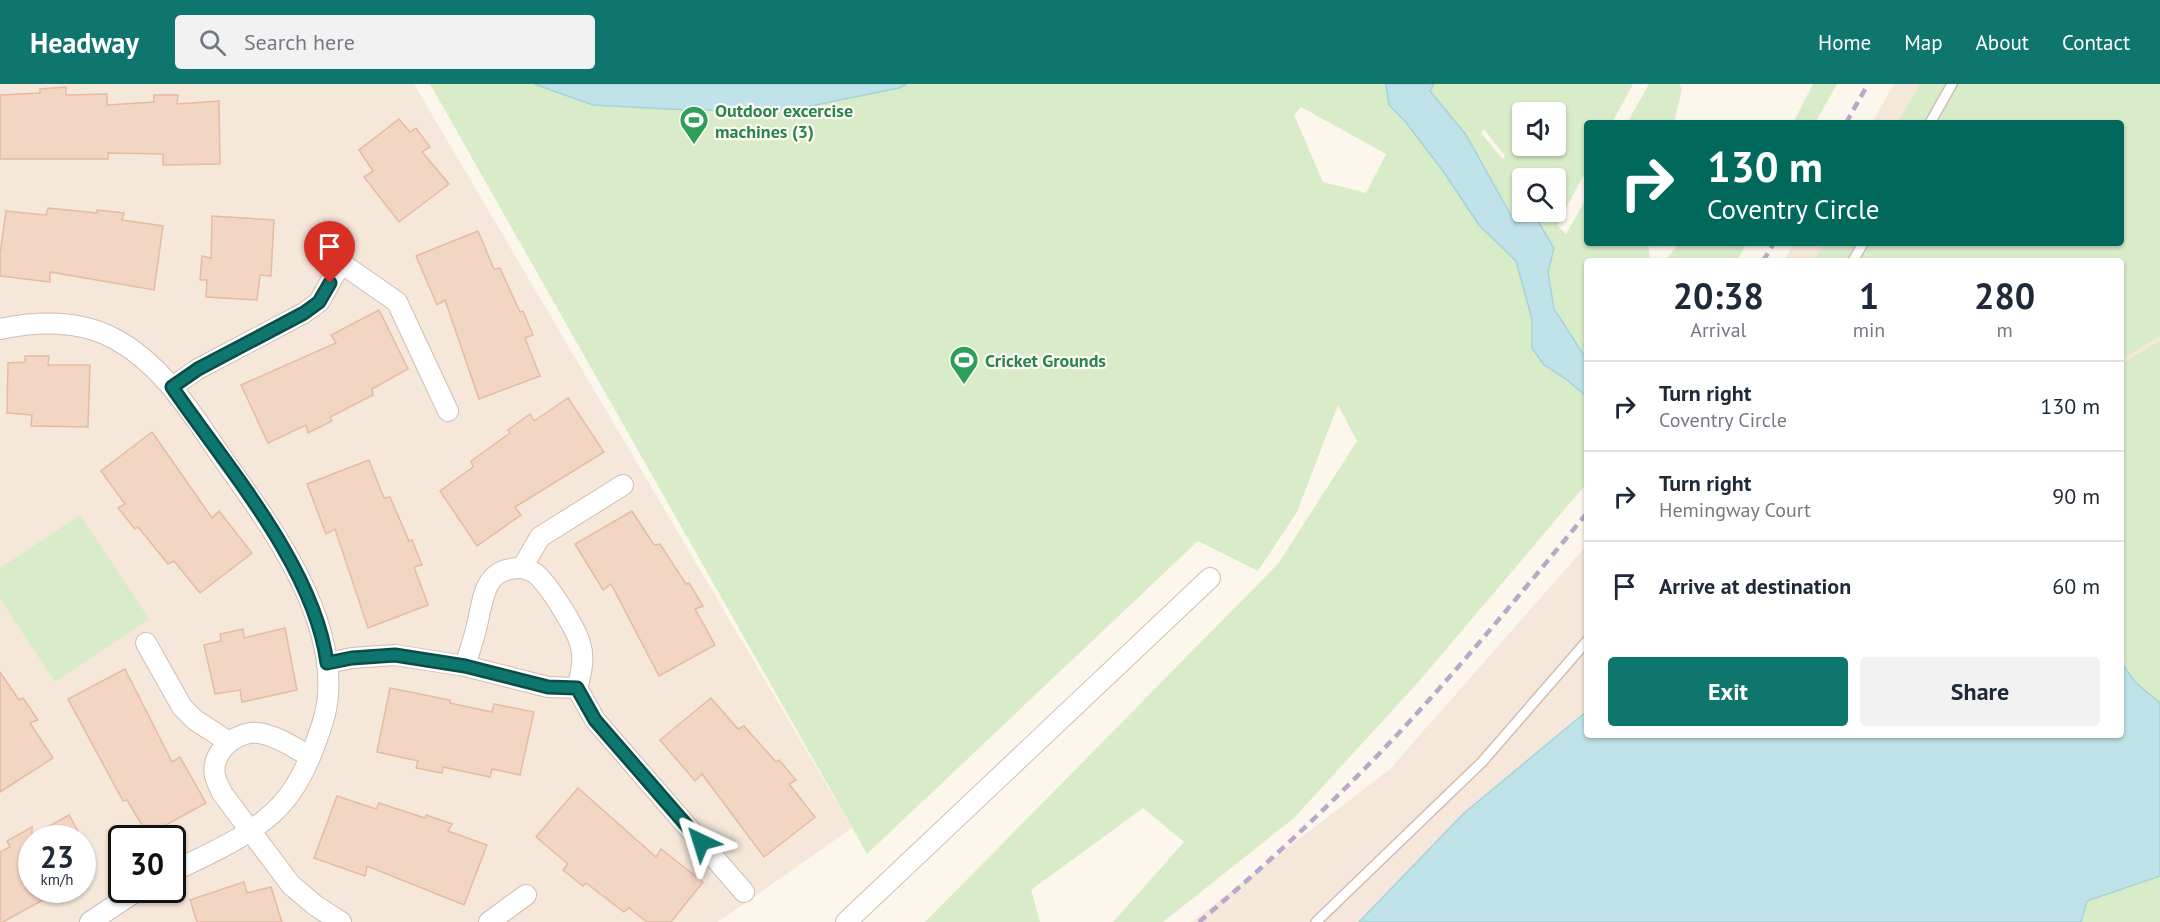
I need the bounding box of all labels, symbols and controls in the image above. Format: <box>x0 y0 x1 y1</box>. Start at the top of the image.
search box <box>175 15 595 69</box>
text: Headway <box>30 24 139 61</box>
icon: search <box>196 26 229 59</box>
text: Search here <box>244 28 355 56</box>
text: Home <box>1818 29 1871 56</box>
text: Map <box>1904 29 1943 56</box>
text: About <box>1976 29 2029 56</box>
text: Contact <box>2062 29 2130 56</box>
place label: Outdoor excercise machines (3) <box>715 99 853 143</box>
map controls <box>1512 102 1566 222</box>
button: sound <box>1512 102 1566 156</box>
sports icon: Outdoor excercise machines (3) <box>678 104 710 146</box>
text: 130 m <box>1707 139 1823 194</box>
icon: right <box>1608 144 1686 222</box>
button: search <box>1512 168 1566 222</box>
text: Coventry Circle <box>1707 192 1880 226</box>
pin <box>304 221 355 283</box>
icon: arrive <box>313 230 346 263</box>
text: 20:38 <box>1673 272 1764 319</box>
text: 1 <box>1859 272 1879 319</box>
text: 280 <box>1974 272 2035 319</box>
text: Arrival <box>1690 317 1746 343</box>
text: min <box>1853 317 1885 343</box>
text: m <box>1997 317 2013 343</box>
sports icon: Cricket Grounds <box>948 344 980 386</box>
place label: Cricket Grounds <box>985 349 1106 372</box>
text: Turn right <box>1659 379 1751 407</box>
icon: right <box>1608 390 1641 423</box>
text: 130 m <box>2040 392 2100 420</box>
text: Coventry Circle <box>1659 407 1787 433</box>
text: Turn right <box>1659 469 1751 497</box>
icon: right <box>1608 480 1641 513</box>
text: 90 m <box>2052 482 2100 510</box>
text: Hemingway Court <box>1659 497 1811 523</box>
icon: arrive <box>1608 570 1641 603</box>
text: Arrive at destination <box>1659 572 1851 600</box>
text: 60 m <box>2052 572 2100 600</box>
button: Exit <box>1608 657 1848 726</box>
button: Share <box>1860 657 2100 726</box>
position arrow <box>669 810 733 874</box>
speed limit sign: 30 <box>108 825 186 903</box>
text: 23 <box>40 837 74 876</box>
text: km/h <box>41 870 73 889</box>

